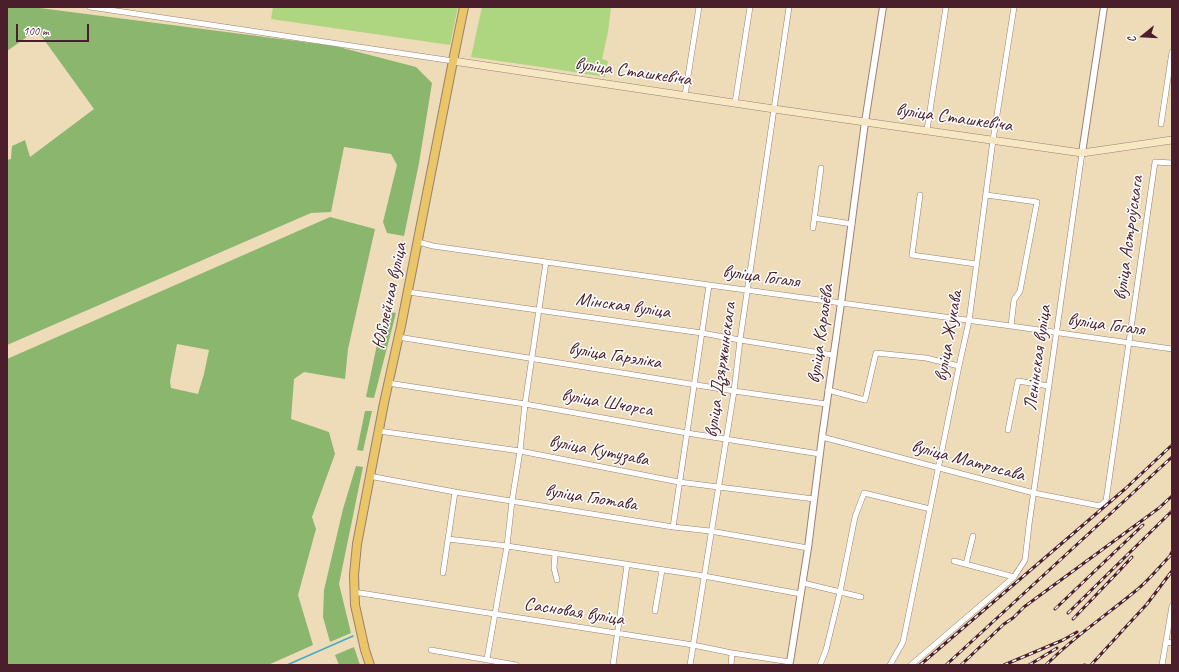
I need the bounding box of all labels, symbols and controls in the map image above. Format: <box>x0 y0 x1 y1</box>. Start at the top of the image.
scale bar <box>18 16 91 42</box>
north arrow <box>1123 16 1163 56</box>
text: 100 m <box>23 23 49 39</box>
text: С <box>1124 35 1139 44</box>
street label: вуліца Сташкевіча <box>573 53 693 91</box>
street label: вуліца Сташкевіча <box>894 99 1014 137</box>
street label: вуліца Астроўскага <box>1109 174 1149 302</box>
street label: Юбілейная вуліца <box>368 241 412 351</box>
street label: вуліца Гогаля <box>721 260 801 294</box>
street label: вуліца Каралёва <box>803 283 839 385</box>
street label: Мінская вуліца <box>574 288 672 324</box>
street label: вуліца Жукава <box>930 289 968 383</box>
street label: вуліца Дзяржынскага <box>700 301 742 439</box>
street label: Ленінская вуліца <box>1019 304 1057 412</box>
street label: вуліца Гогаля <box>1066 308 1146 342</box>
street label: вуліца Гарэліка <box>567 337 663 375</box>
street label: вуліца Шчорса <box>560 384 654 422</box>
street label: вуліца Кутузава <box>547 430 651 472</box>
street label: вуліца Матросава <box>909 435 1027 487</box>
street label: вуліца Глотава <box>543 479 639 517</box>
street label: Сасновая вуліца <box>522 593 626 631</box>

